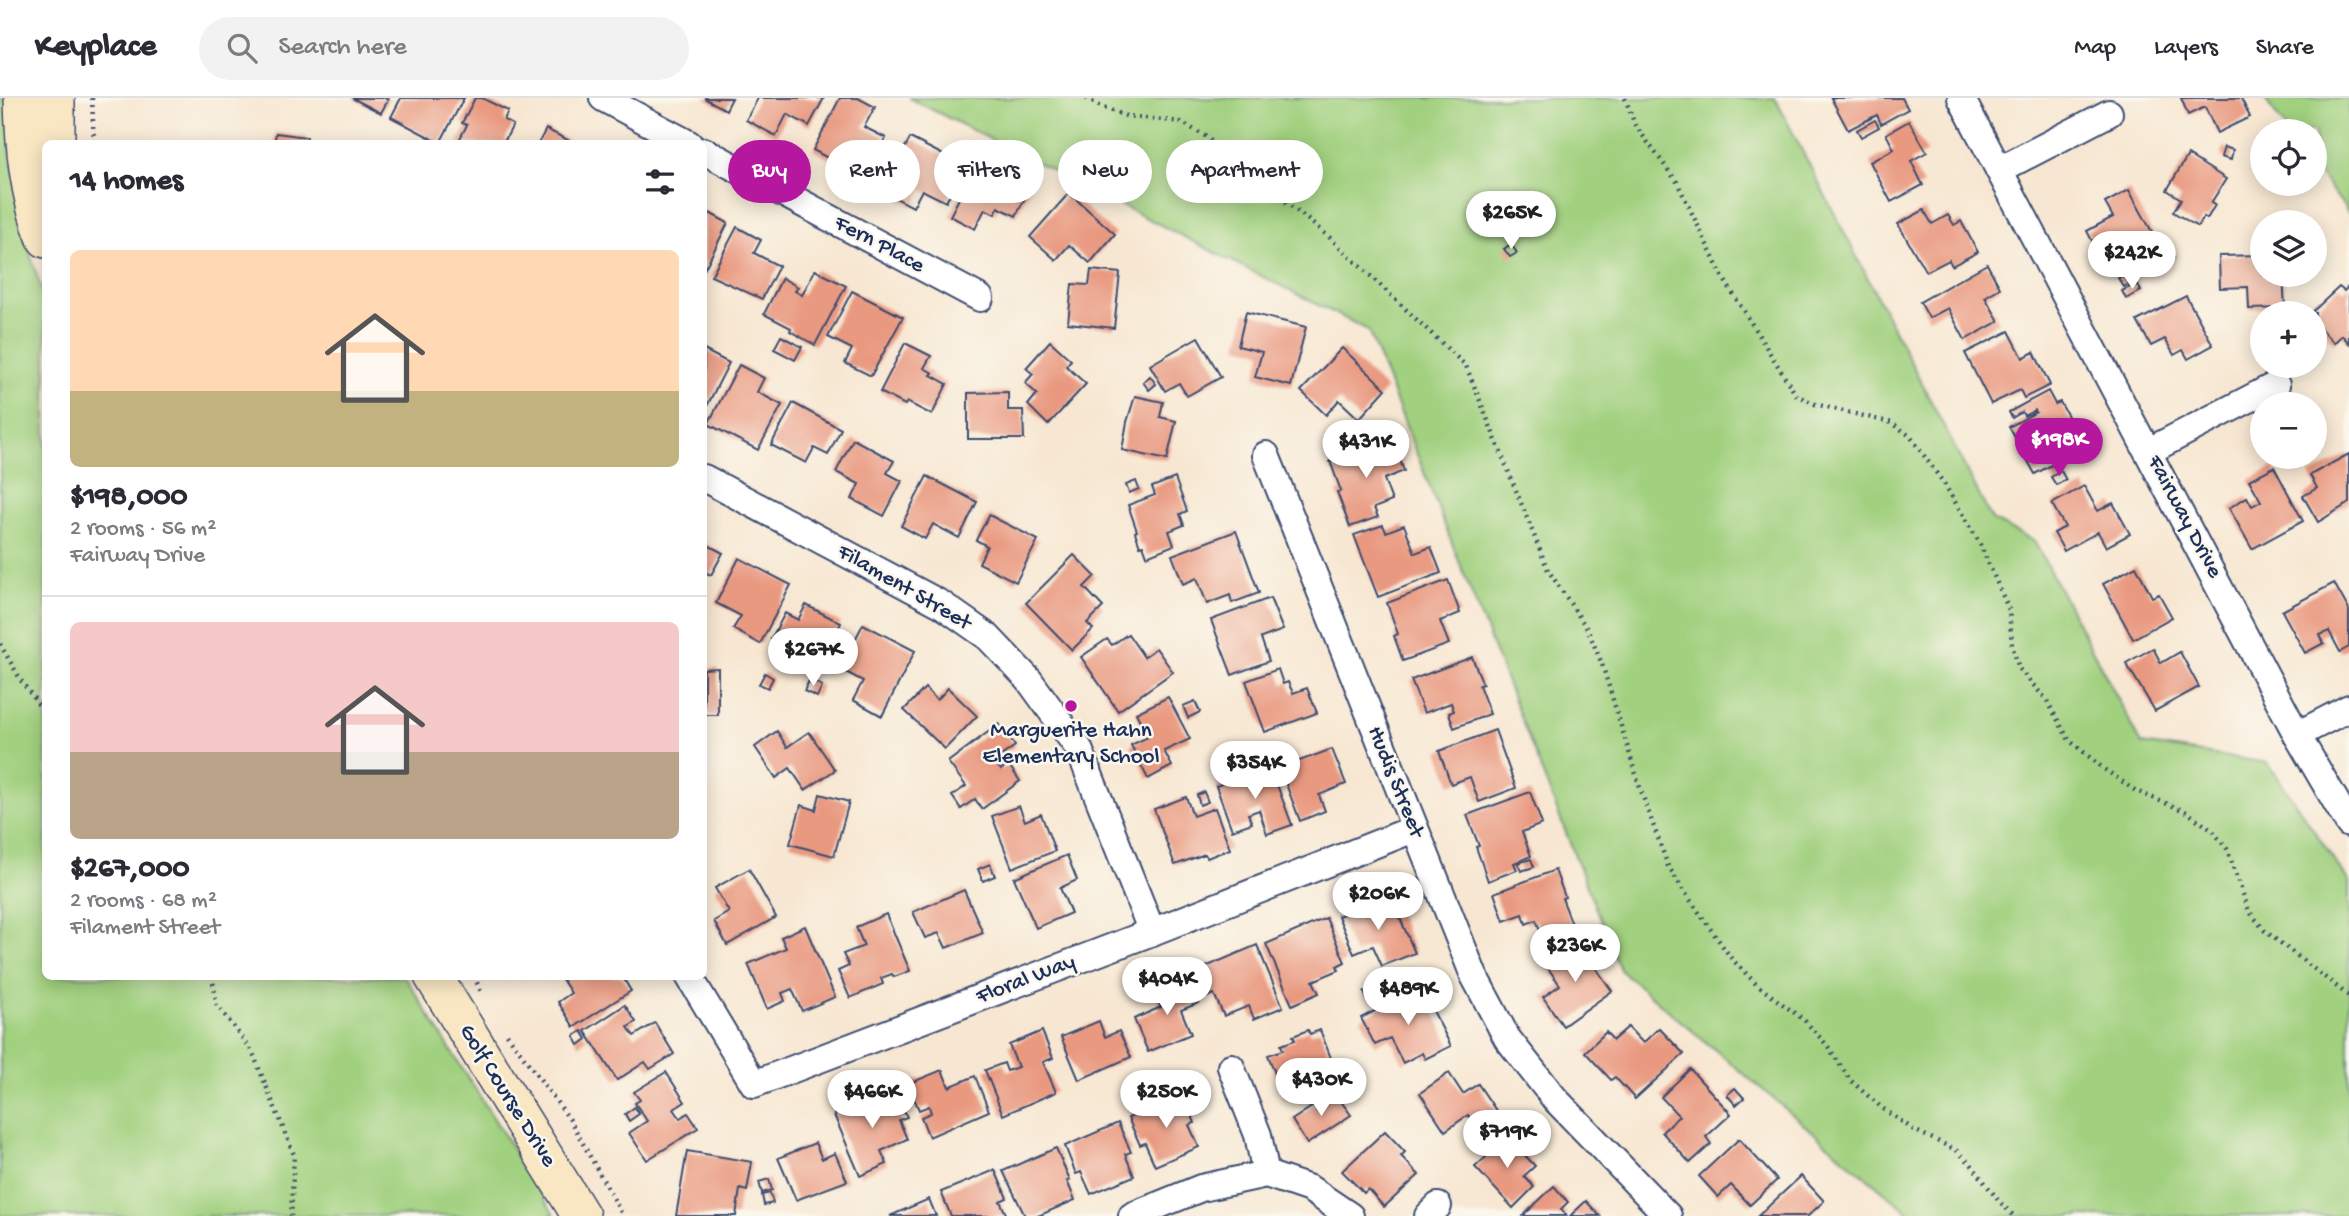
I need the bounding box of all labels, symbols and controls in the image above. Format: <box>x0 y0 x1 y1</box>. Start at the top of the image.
search box <box>199 17 689 80</box>
text: Keyplace <box>35 29 157 67</box>
icon: search <box>223 29 261 67</box>
text: Search here <box>279 33 407 64</box>
text: Map <box>2074 34 2116 63</box>
text: Layers <box>2154 34 2218 63</box>
text: Share <box>2256 34 2314 63</box>
map controls <box>2250 119 2327 469</box>
button: locate <box>2250 119 2327 196</box>
chip: Buy <box>728 140 811 203</box>
chip: Rent <box>825 140 920 203</box>
chip: Filters <box>934 140 1044 203</box>
chip: New <box>1058 140 1152 203</box>
chip: Apartment <box>1166 140 1323 203</box>
icon: filters <box>641 163 679 201</box>
text: 14 homes <box>70 165 183 200</box>
pin: $265K <box>1462 192 1560 251</box>
text: $265K <box>1482 200 1540 227</box>
street label: Fern Place <box>828 210 930 281</box>
button: layers <box>2250 210 2327 287</box>
pin: $242K <box>2083 232 2181 291</box>
text: $242K <box>2104 240 2160 267</box>
icon: home <box>312 295 438 421</box>
button: + <box>2250 301 2327 378</box>
button: − <box>2250 392 2327 469</box>
pin: $198K <box>2010 418 2108 478</box>
pin: $431K <box>1317 420 1415 480</box>
text: $198K <box>2031 427 2087 454</box>
text: $431K <box>1338 429 1394 456</box>
street label: Fairway Drive <box>2140 450 2228 584</box>
text: $198,000 <box>70 481 188 516</box>
text: 2 rooms · 56 m² <box>70 516 216 543</box>
street label: Filament Street <box>831 538 977 638</box>
text: Fairway Drive <box>70 543 205 570</box>
pin: $267K <box>764 628 862 688</box>
text: $267K <box>784 637 842 664</box>
icon: home <box>312 667 438 793</box>
marker: Marguerite Hahn Elementary School <box>1063 698 1079 714</box>
place label: Marguerite Hahn Elementary School <box>982 718 1160 771</box>
street label: Hudis Street <box>1360 722 1430 843</box>
pin: $354K <box>1206 742 1304 801</box>
text: $354K <box>1226 750 1284 777</box>
text: $267,000 <box>70 853 190 888</box>
pin: $206K <box>1329 872 1427 932</box>
text: $206K <box>1349 881 1408 908</box>
text: 2 rooms · 68 m² <box>70 888 217 915</box>
text: Filament Street <box>70 915 220 942</box>
pin: $236K <box>1526 924 1624 984</box>
text: $236K <box>1546 933 1604 960</box>
street label: Floral Way <box>972 949 1079 1012</box>
pin: $404K <box>1118 958 1216 1017</box>
text: $404K <box>1138 966 1196 993</box>
pin: $489K <box>1359 968 1457 1027</box>
text: $489K <box>1379 976 1437 1003</box>
street label: Golf Course Drive <box>452 1020 562 1173</box>
pin: $430K <box>1272 1058 1370 1118</box>
text: $430K <box>1292 1067 1350 1094</box>
pin: $466K <box>823 1070 921 1130</box>
pin: $250K <box>1117 1070 1215 1130</box>
text: $466K <box>843 1079 901 1106</box>
text: $250K <box>1136 1079 1196 1106</box>
pin: $719K <box>1458 1110 1556 1170</box>
text: $719K <box>1479 1119 1535 1146</box>

